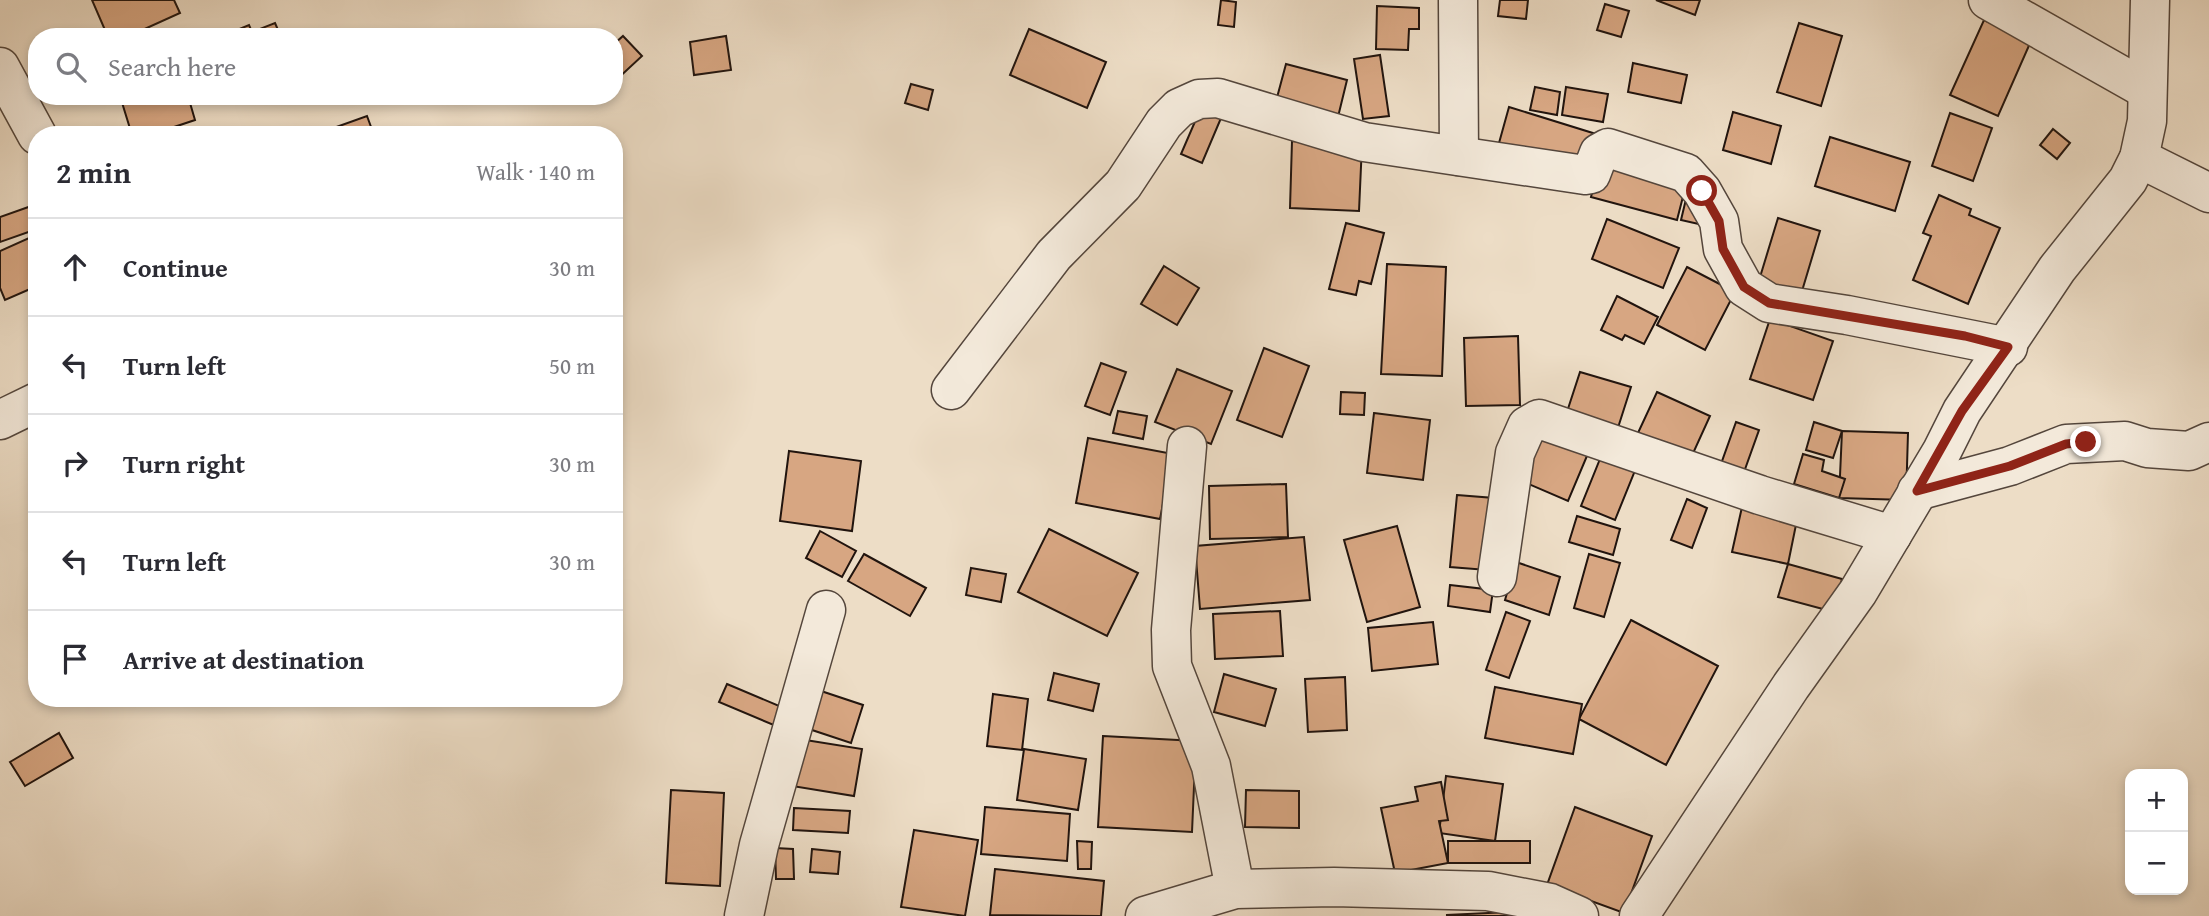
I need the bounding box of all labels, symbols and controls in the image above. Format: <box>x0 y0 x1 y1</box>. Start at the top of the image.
search box <box>28 28 623 105</box>
text: Search here <box>108 47 236 86</box>
icon: search <box>52 48 90 86</box>
text: 2 min <box>56 150 131 194</box>
text: Walk · 140 m <box>476 155 595 188</box>
route start <box>1686 175 1717 206</box>
icon: ahead <box>56 248 94 286</box>
text: Continue <box>123 248 228 287</box>
text: 30 m <box>549 251 595 284</box>
icon: left <box>56 346 94 384</box>
text: Turn left <box>123 346 226 385</box>
text: 50 m <box>549 349 595 382</box>
route end <box>2070 426 2101 457</box>
icon: right <box>56 444 94 482</box>
text: Turn right <box>123 444 245 483</box>
text: 30 m <box>549 447 595 480</box>
icon: left <box>56 542 94 580</box>
text: Turn left <box>123 542 226 581</box>
text: 30 m <box>549 545 595 578</box>
icon: arrive <box>56 640 94 678</box>
text: Arrive at destination <box>123 640 364 679</box>
map controls <box>2125 769 2188 895</box>
button: + <box>2125 769 2188 832</box>
button: − <box>2125 832 2188 895</box>

